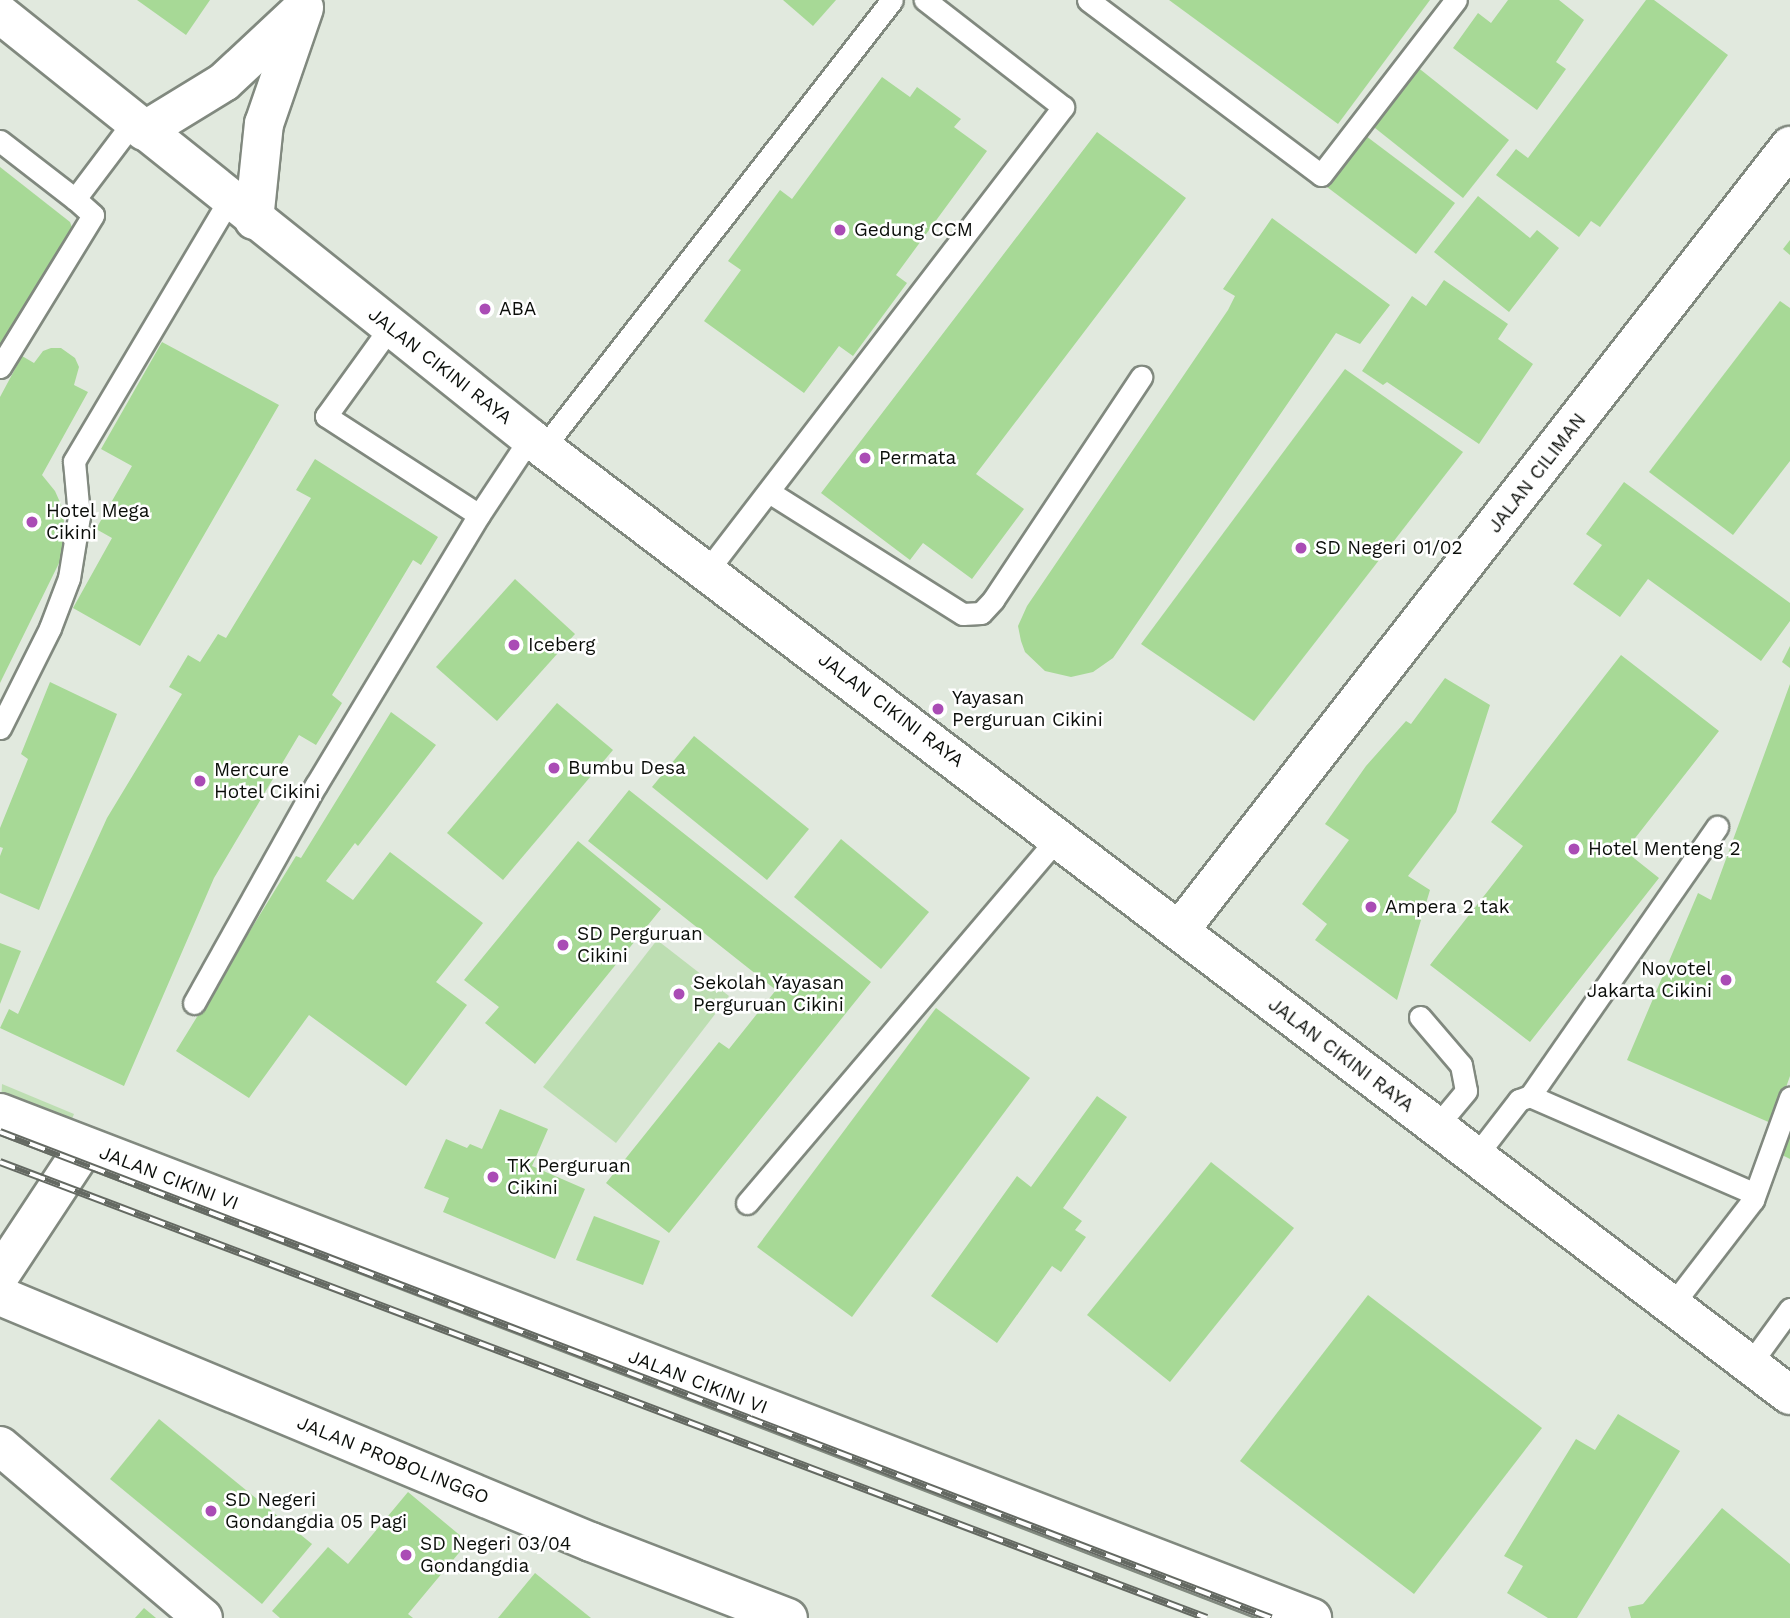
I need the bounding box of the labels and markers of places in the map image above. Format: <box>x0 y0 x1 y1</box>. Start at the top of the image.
place label: Gedung CCM <box>854 219 973 241</box>
marker: Gedung CCM <box>832 222 848 238</box>
place label: ABA <box>499 298 536 320</box>
marker: ABA <box>477 301 493 317</box>
place label: Permata <box>879 447 956 469</box>
marker: Permata <box>857 450 873 466</box>
place label: Hotel Mega Cikini <box>46 500 150 544</box>
marker: Hotel Mega Cikini <box>24 514 40 530</box>
place label: SD Negeri 01/02 <box>1315 537 1463 559</box>
marker: SD Negeri 01/02 <box>1293 540 1309 556</box>
place label: Iceberg <box>528 634 595 656</box>
marker: Iceberg <box>506 637 522 653</box>
place label: Yayasan Perguruan Cikini <box>952 687 1103 731</box>
marker: Yayasan Perguruan Cikini <box>930 701 946 717</box>
place label: Bumbu Desa <box>568 757 686 779</box>
place label: Mercure Hotel Cikini <box>214 759 321 803</box>
marker: Bumbu Desa <box>546 760 562 776</box>
marker: Mercure Hotel Cikini <box>192 773 208 789</box>
place label: Hotel Menteng 2 <box>1588 838 1741 860</box>
marker: Hotel Menteng 2 <box>1566 841 1582 857</box>
place label: Ampera 2 tak <box>1385 896 1510 918</box>
marker: Ampera 2 tak <box>1363 899 1379 915</box>
place label: SD Perguruan Cikini <box>577 923 703 967</box>
marker: SD Perguruan Cikini <box>555 937 571 953</box>
place label: Novotel Jakarta Cikini <box>1586 958 1712 1002</box>
place label: Sekolah Yayasan Perguruan Cikini <box>693 972 845 1016</box>
marker: Novotel Jakarta Cikini <box>1718 972 1734 988</box>
marker: Sekolah Yayasan Perguruan Cikini <box>671 986 687 1002</box>
place label: TK Perguruan Cikini <box>507 1155 631 1199</box>
marker: TK Perguruan Cikini <box>485 1169 501 1185</box>
place label: SD Negeri Gondangdia 05 Pagi <box>225 1489 408 1533</box>
marker: SD Negeri Gondangdia 05 Pagi <box>203 1503 219 1519</box>
place label: SD Negeri 03/04 Gondangdia <box>420 1533 571 1577</box>
marker: SD Negeri 03/04 Gondangdia <box>398 1547 414 1563</box>

